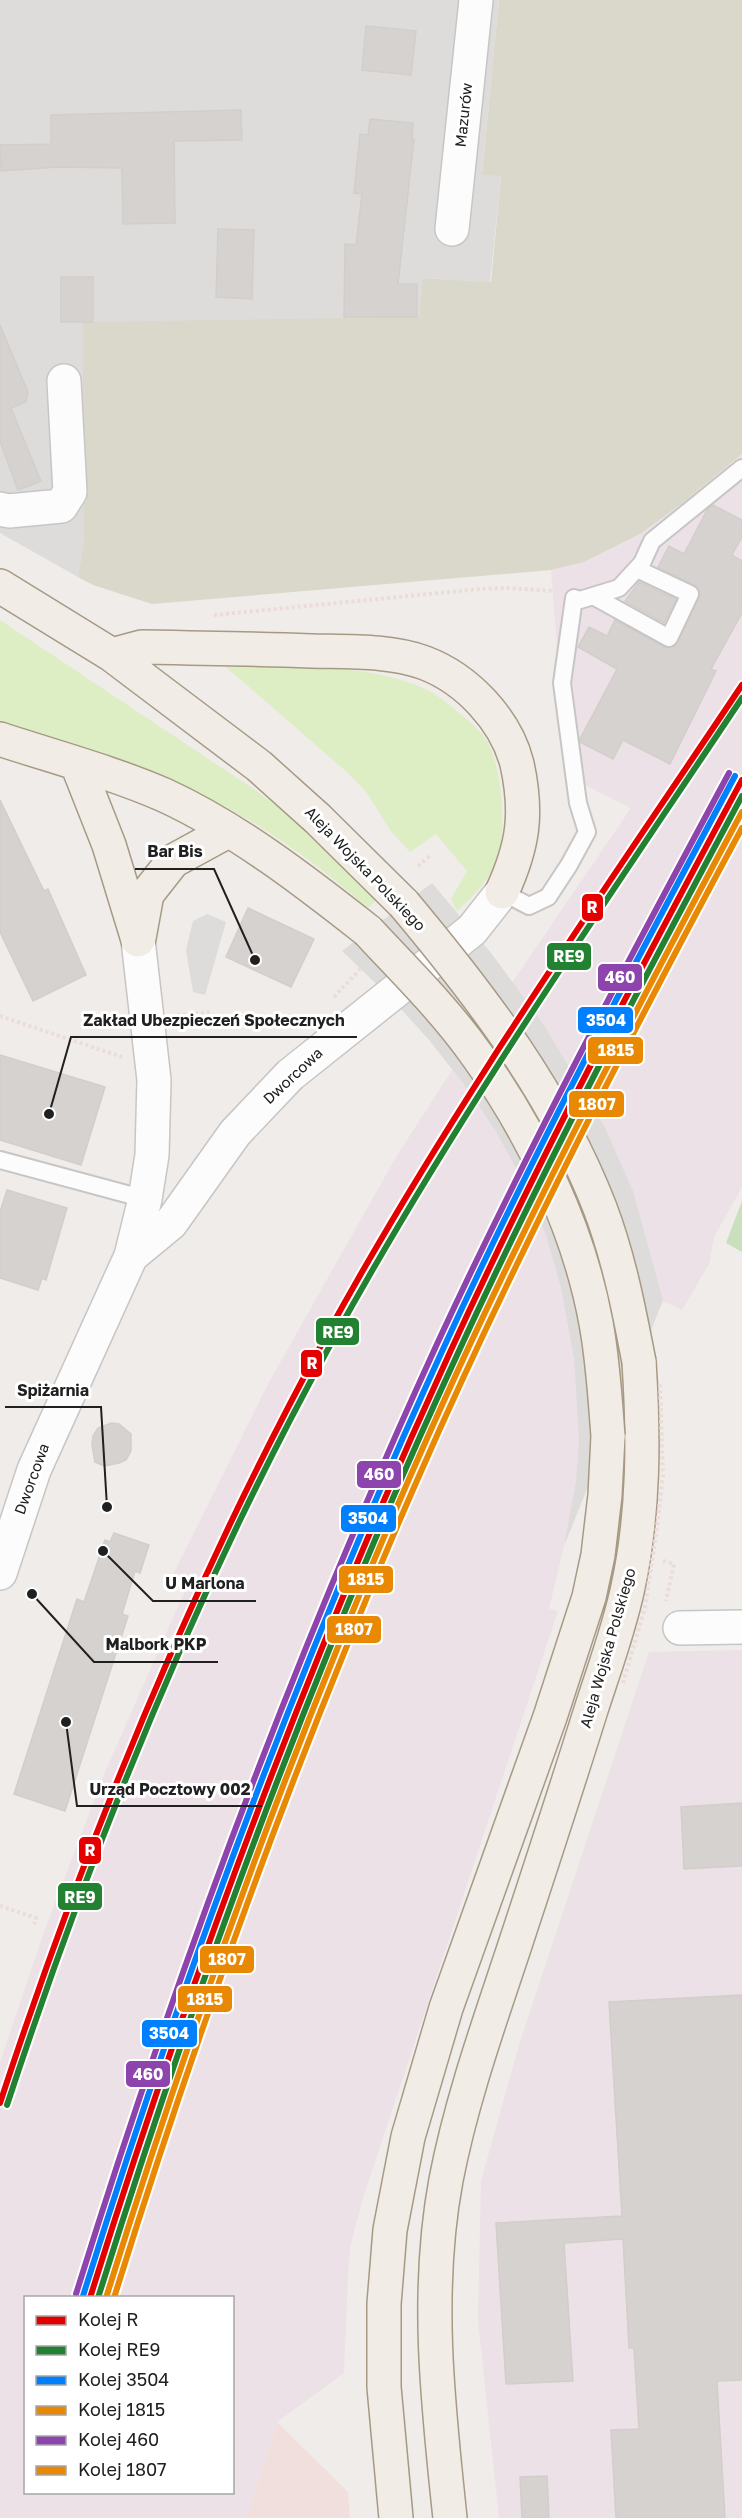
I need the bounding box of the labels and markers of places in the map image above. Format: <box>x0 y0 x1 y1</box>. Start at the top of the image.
callout: Bar Bis <box>135 835 214 869</box>
callout: Zakład Ubezpieczeń Społecznych <box>71 1003 357 1037</box>
callout: Spiżarnia <box>5 1373 101 1407</box>
callout: U Marlona <box>153 1567 256 1601</box>
callout: Malbork PKP <box>94 1628 218 1662</box>
callout: Urząd Pocztowy 002 <box>77 1772 262 1806</box>

